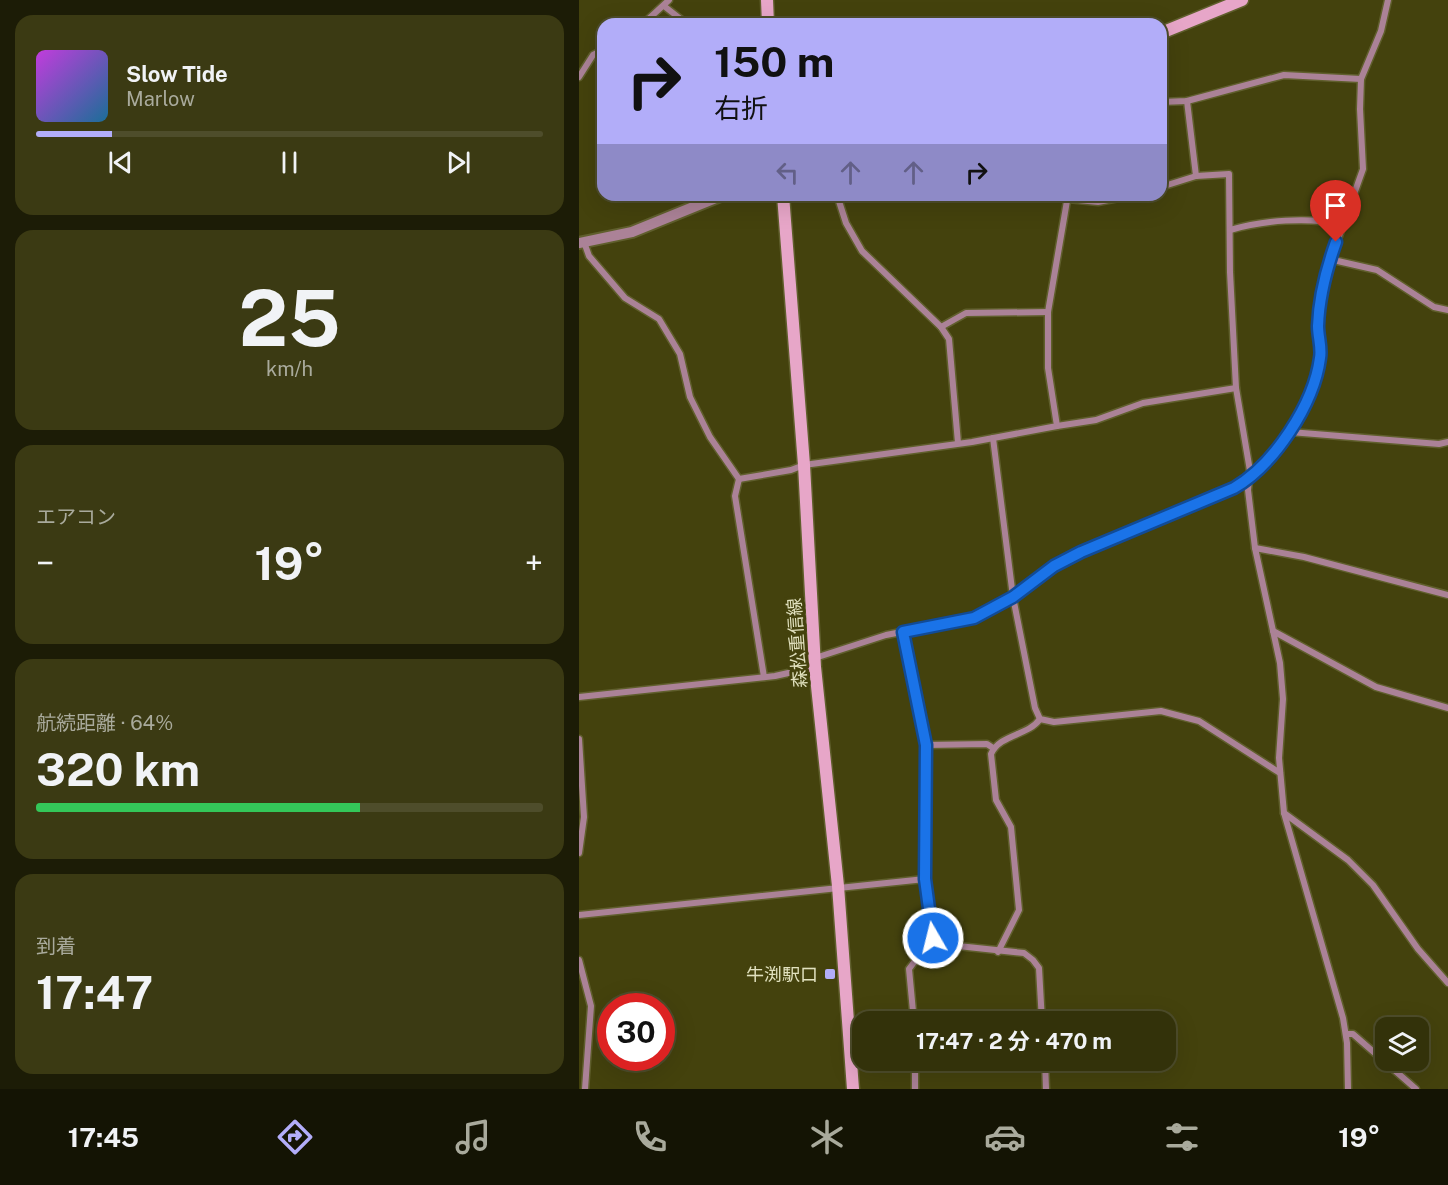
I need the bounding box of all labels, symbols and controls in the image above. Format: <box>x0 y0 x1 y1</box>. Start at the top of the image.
text: 150 m <box>714 37 834 86</box>
icon: right <box>615 42 693 120</box>
text: Slow Tide <box>126 61 228 87</box>
text: Marlow <box>126 87 195 111</box>
text: 右折 <box>714 92 768 124</box>
icon: previous <box>104 146 137 179</box>
icon: pause <box>273 146 306 179</box>
icon: next <box>442 146 475 179</box>
icon: left <box>771 156 804 189</box>
icon: ahead <box>834 156 867 189</box>
icon: ahead <box>897 156 930 189</box>
icon: right <box>960 156 993 189</box>
pin <box>1310 180 1361 242</box>
icon: arrive <box>1319 189 1352 222</box>
text: 25 <box>238 272 341 364</box>
text: km/h <box>266 357 313 381</box>
text: エアコン <box>36 505 116 529</box>
text: 19° <box>254 537 325 590</box>
text: − <box>36 544 54 582</box>
text: + <box>525 544 543 582</box>
street label: 森松重信線 <box>783 597 811 689</box>
text: 航続距離 · 64% <box>36 711 173 735</box>
text: 320 km <box>36 743 200 796</box>
position arrow <box>901 906 965 970</box>
text: 到着 <box>36 934 76 958</box>
place label: 牛渕駅口 <box>746 964 818 985</box>
text: 17:47 <box>36 966 153 1019</box>
marker: 牛渕駅口 <box>823 967 837 981</box>
speed limit sign: 30 <box>597 993 675 1071</box>
map controls <box>1375 1017 1429 1071</box>
button: layers <box>1375 1017 1429 1071</box>
text: 17:47 · 2 分 · 470 m <box>916 1028 1112 1054</box>
icon: directions <box>274 1116 316 1158</box>
icon: music <box>452 1116 494 1158</box>
icon: phone <box>629 1116 671 1158</box>
icon: climate <box>806 1116 848 1158</box>
icon: car <box>984 1116 1026 1158</box>
icon: filters <box>1161 1116 1203 1158</box>
text: 17:45 <box>68 1121 139 1153</box>
text: 19° <box>1338 1121 1380 1153</box>

